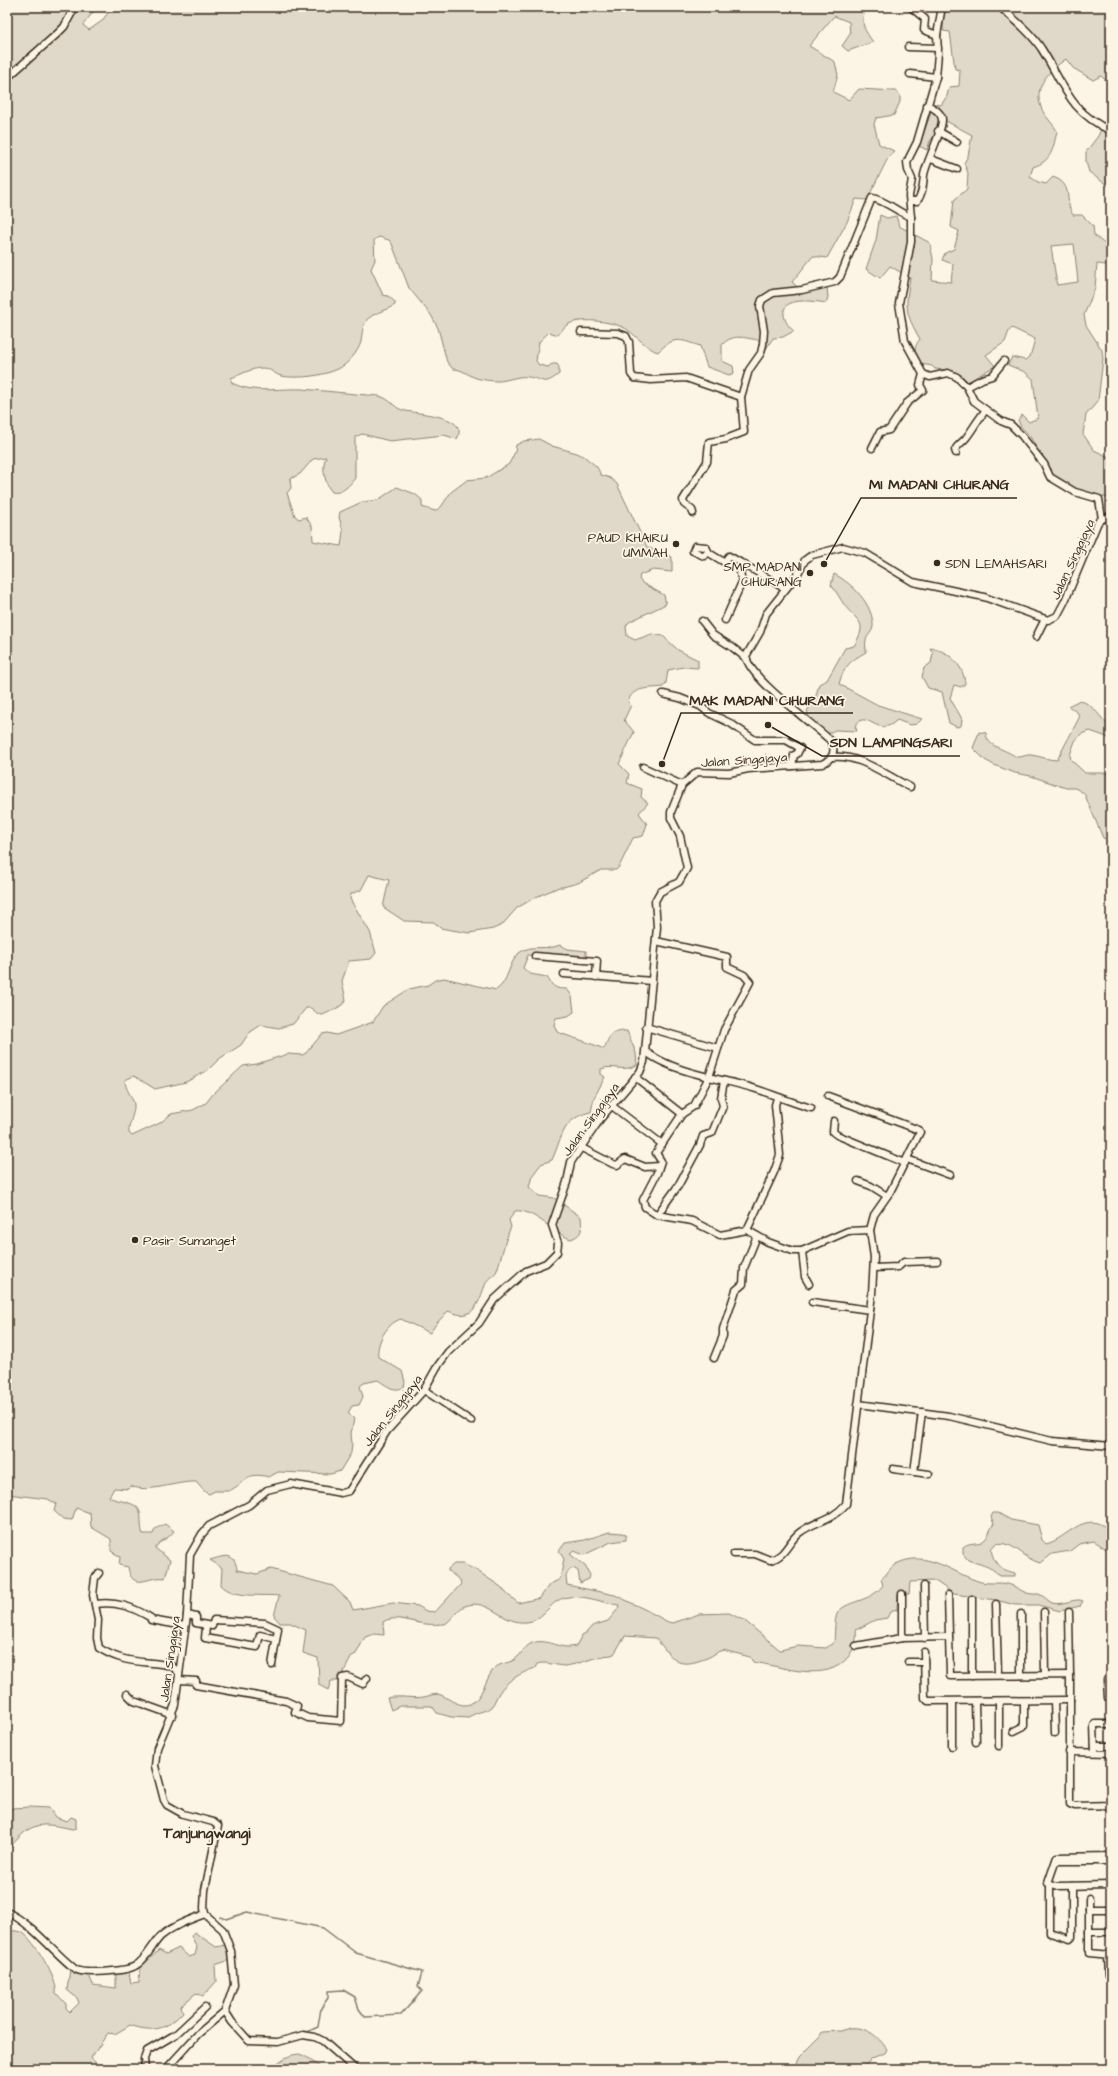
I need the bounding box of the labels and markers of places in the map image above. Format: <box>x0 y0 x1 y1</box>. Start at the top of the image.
callout: MI MADANI CIHURANG <box>861 472 1017 498</box>
place label: PAUD KHAIRU UMMAH <box>588 529 668 562</box>
marker: PAUD KHAIRU UMMAH <box>671 539 681 549</box>
place label: SDN LEMAHSARI <box>945 555 1047 573</box>
place label: SMP MADANI CIHURANG <box>723 558 802 591</box>
marker: SDN LEMAHSARI <box>932 558 942 568</box>
marker: SMP MADANI CIHURANG <box>805 568 815 578</box>
callout: MAK MADANI CIHURANG <box>681 687 853 713</box>
callout: SDN LAMPINGSARI <box>822 730 960 756</box>
place label: Pasir Sumanget <box>143 1232 237 1251</box>
marker: Pasir Sumanget <box>130 1235 140 1245</box>

